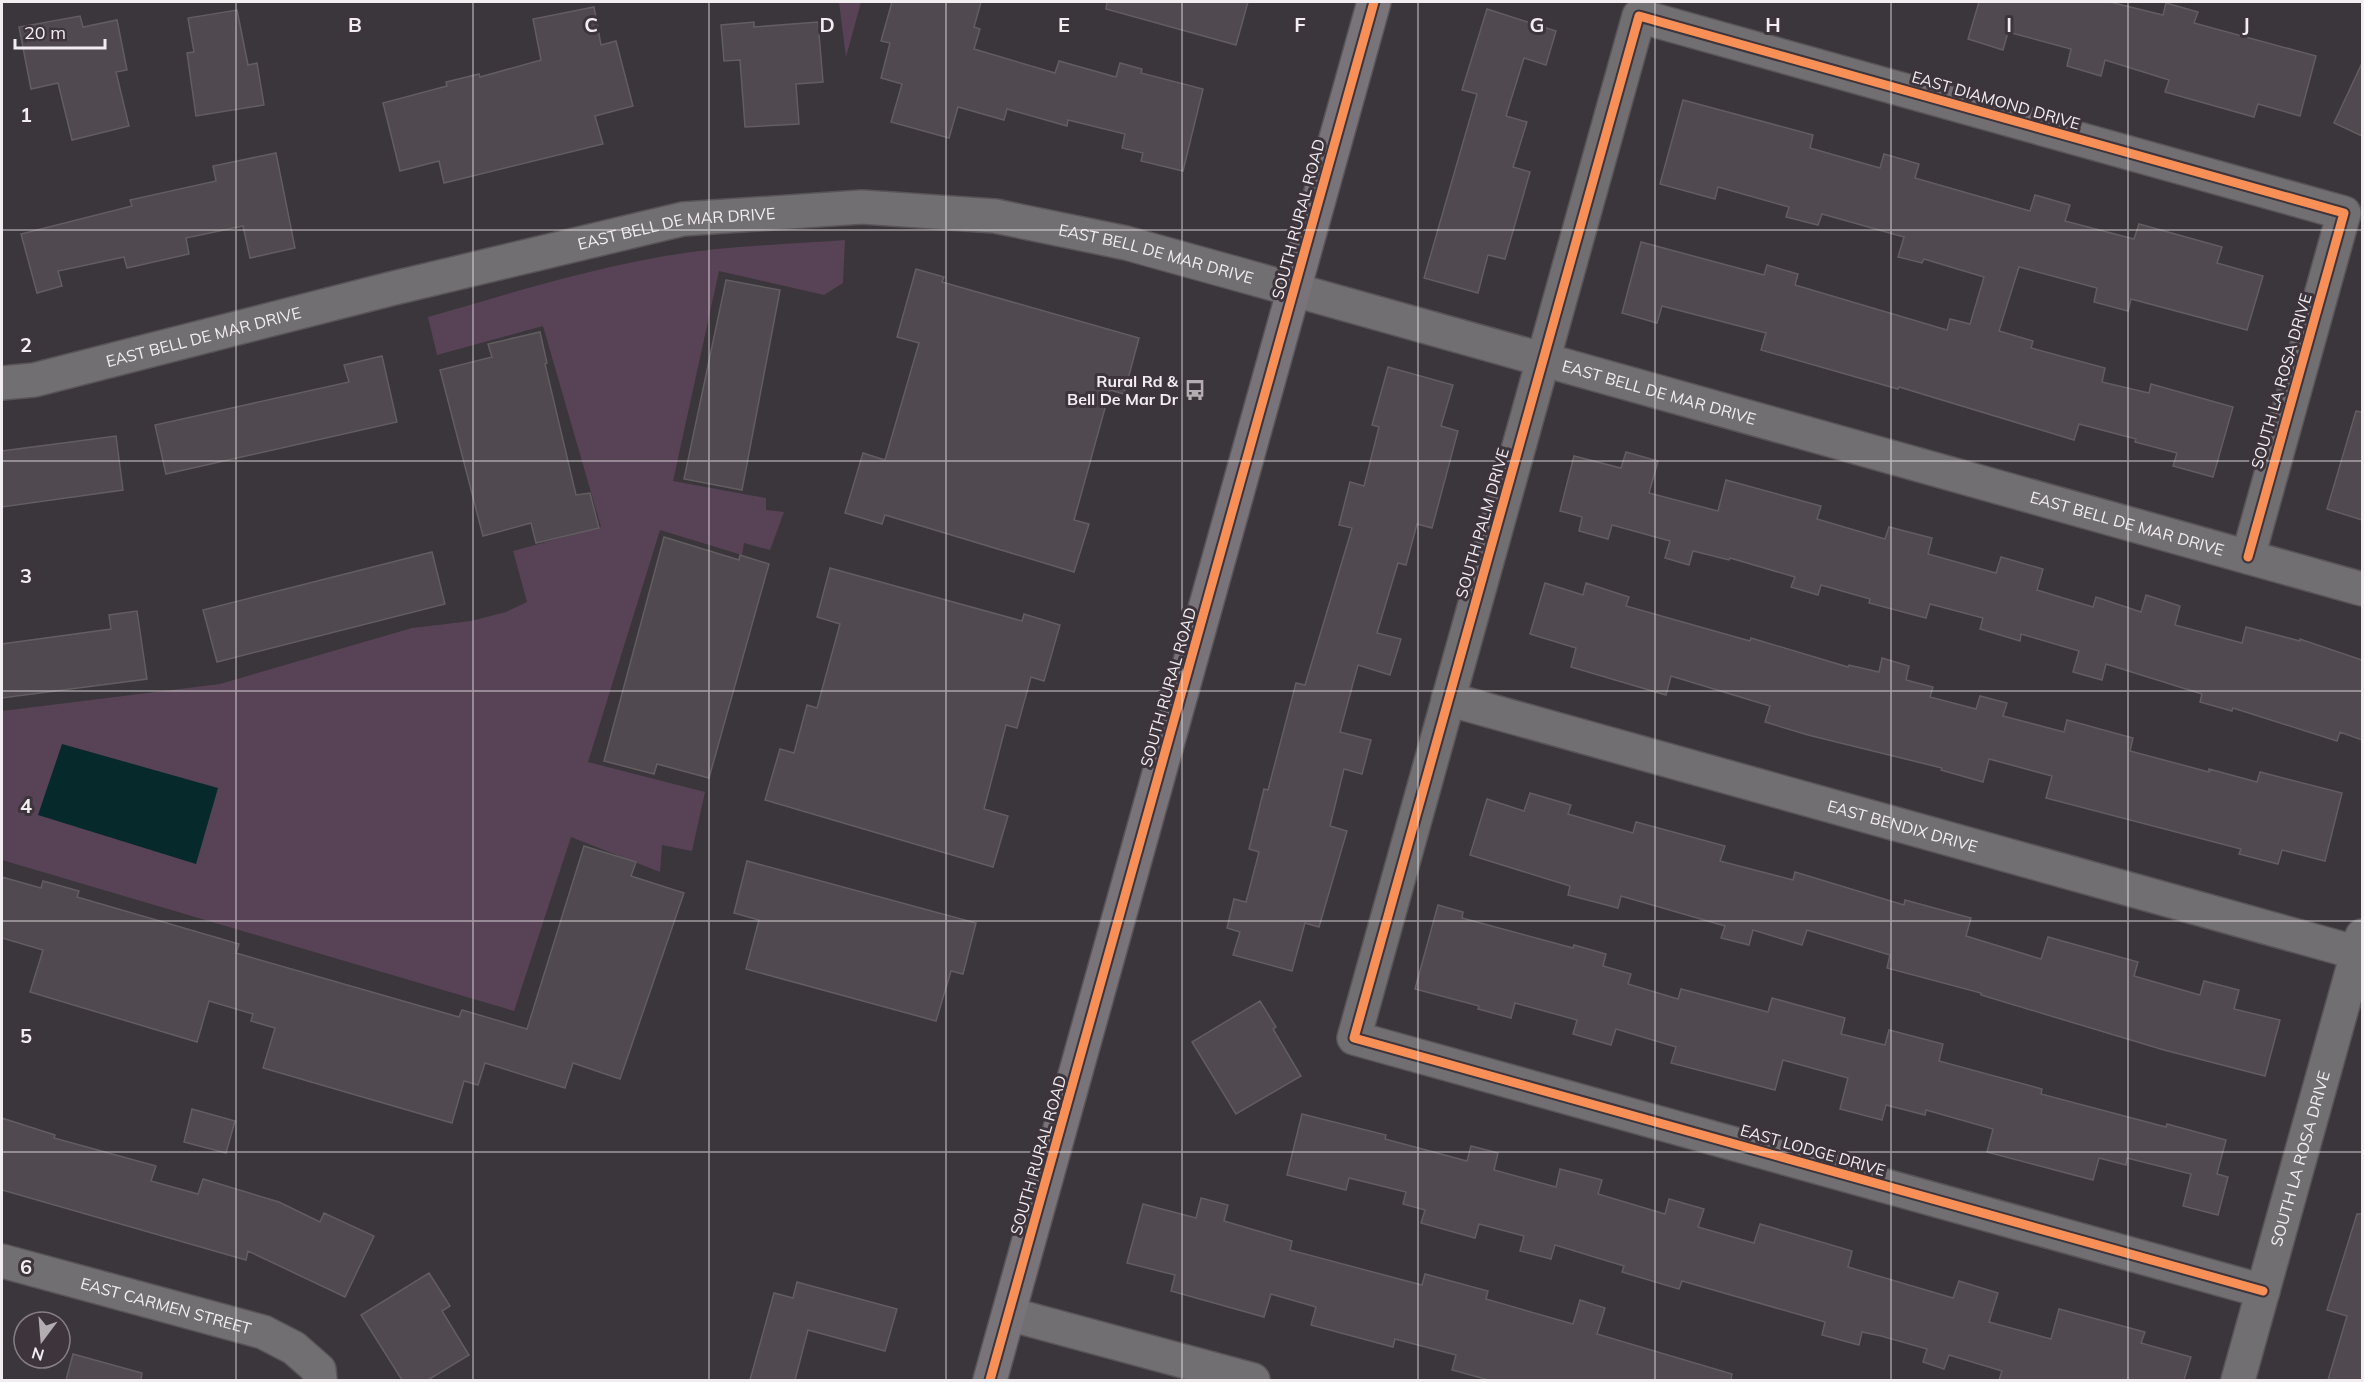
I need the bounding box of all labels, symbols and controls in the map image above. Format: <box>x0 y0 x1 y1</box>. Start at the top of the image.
scale bar <box>15 12 105 50</box>
text: B <box>348 12 362 37</box>
text: C <box>584 12 598 37</box>
text: D <box>819 12 835 37</box>
text: E <box>1058 12 1070 37</box>
text: F <box>1294 12 1306 37</box>
text: G <box>1530 12 1544 37</box>
text: H <box>1765 12 1781 37</box>
text: I <box>2006 12 2012 37</box>
text: J <box>2242 12 2250 37</box>
text: 20 m <box>24 21 66 44</box>
street label: EAST DIAMOND DRIVE <box>1910 66 2082 134</box>
text: 1 <box>20 102 32 127</box>
street label: SOUTH RURAL ROAD <box>1267 137 1329 301</box>
street label: EAST BELL DE MAR DRIVE <box>576 203 776 254</box>
street label: EAST BELL DE MAR DRIVE <box>1057 219 1256 288</box>
street label: SOUTH LA ROSA DRIVE <box>2246 291 2316 471</box>
street label: EAST BELL DE MAR DRIVE <box>104 302 303 371</box>
text: 2 <box>20 332 32 357</box>
street label: EAST BELL DE MAR DRIVE <box>1560 355 1758 429</box>
place label: Rural Rd & Bell De Mar Dr <box>1067 371 1179 409</box>
bus stop icon: Rural Rd & Bell De Mar Dr <box>1183 378 1207 402</box>
street label: SOUTH PALM DRIVE <box>1451 446 1513 600</box>
street label: EAST BELL DE MAR DRIVE <box>2028 487 2226 560</box>
text: 3 <box>20 563 32 588</box>
street label: SOUTH RURAL ROAD <box>1136 605 1200 769</box>
text: 4 <box>20 793 32 818</box>
street label: EAST BENDIX DRIVE <box>1825 795 1980 856</box>
text: 5 <box>20 1023 32 1048</box>
street label: SOUTH LA ROSA DRIVE <box>2266 1068 2334 1249</box>
street label: SOUTH RURAL ROAD <box>1006 1073 1070 1237</box>
street label: EAST LODGE DRIVE <box>1738 1120 1888 1180</box>
text: 6 <box>20 1254 32 1279</box>
street label: EAST CARMEN STREET <box>78 1273 254 1338</box>
north arrow <box>12 1310 72 1370</box>
text: N <box>29 1343 46 1366</box>

